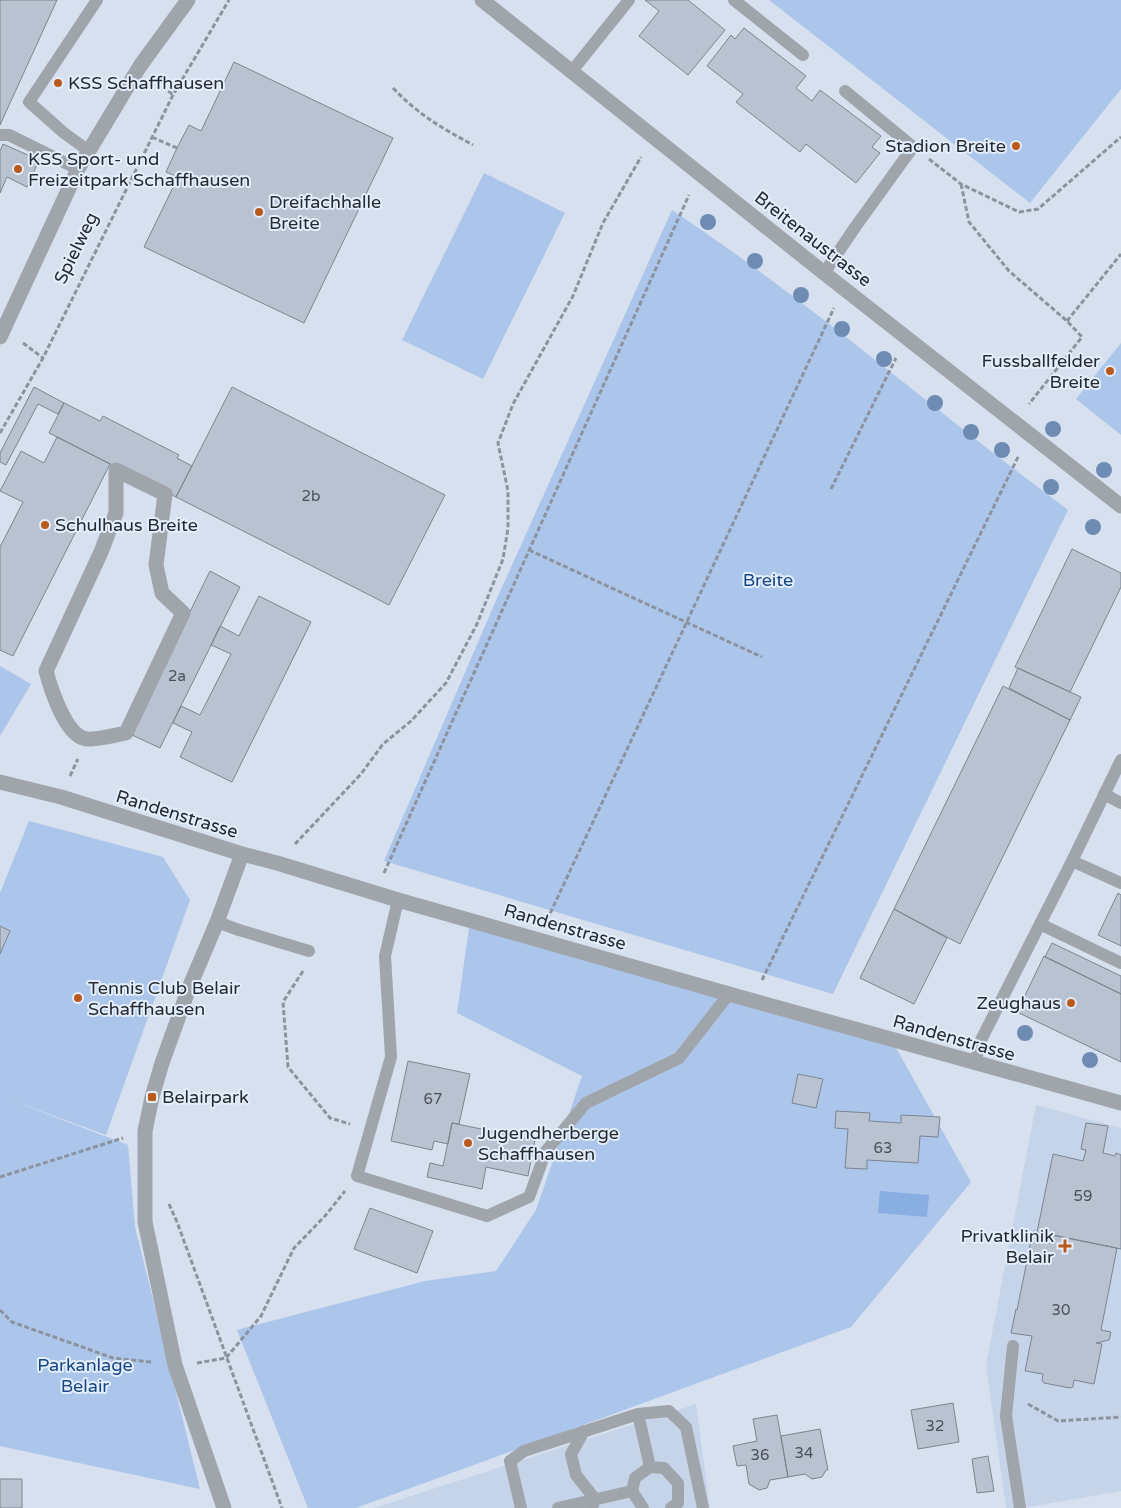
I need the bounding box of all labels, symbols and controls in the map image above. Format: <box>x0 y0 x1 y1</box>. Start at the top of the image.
place label: KSS Schaffhausen <box>68 72 224 94</box>
marker: KSS Schaffhausen <box>52 77 64 89</box>
place label: Stadion Breite <box>885 135 1006 157</box>
marker: Stadion Breite <box>1010 140 1022 152</box>
place label: KSS Sport- und Freizeitpark Schaffhausen <box>28 148 250 191</box>
marker: KSS Sport- und Freizeitpark Schaffhausen <box>12 163 24 175</box>
street label: Breitenaustrasse <box>750 186 876 292</box>
place label: Dreifachhalle Breite <box>269 191 381 234</box>
marker: Dreifachhalle Breite <box>253 206 265 218</box>
street label: Spielweg <box>49 209 103 287</box>
place label: Fussballfelder Breite <box>982 350 1100 393</box>
marker: Fussballfelder Breite <box>1104 365 1116 377</box>
house number: 2b <box>302 487 320 505</box>
place label: Schulhaus Breite <box>55 514 198 536</box>
marker: Schulhaus Breite <box>39 519 51 531</box>
park label: Breite <box>743 569 793 591</box>
house number: 2a <box>168 667 186 685</box>
street label: Randenstrasse <box>113 785 241 843</box>
street label: Randenstrasse <box>501 899 629 955</box>
place label: Tennis Club Belair Schaffhausen <box>88 977 240 1020</box>
marker: Tennis Club Belair Schaffhausen <box>72 992 84 1004</box>
place label: Zeughaus <box>976 992 1061 1014</box>
marker: Zeughaus <box>1065 997 1077 1009</box>
street label: Randenstrasse <box>890 1010 1018 1066</box>
place label: Belairpark <box>162 1086 249 1108</box>
house number: 67 <box>424 1090 442 1108</box>
marker: Belairpark <box>146 1091 158 1103</box>
place label: Jugendherberge Schaffhausen <box>478 1122 619 1165</box>
marker: Jugendherberge Schaffhausen <box>462 1137 474 1149</box>
house number: 63 <box>874 1139 892 1157</box>
house number: 59 <box>1074 1187 1092 1205</box>
place label: Privatklinik Belair <box>960 1225 1054 1268</box>
marker: Privatklinik Belair <box>1058 1239 1072 1253</box>
house number: 30 <box>1052 1301 1070 1319</box>
park label: Parkanlage Belair <box>37 1354 133 1397</box>
house number: 32 <box>926 1417 944 1435</box>
house number: 34 <box>795 1444 813 1462</box>
house number: 36 <box>751 1446 769 1464</box>

